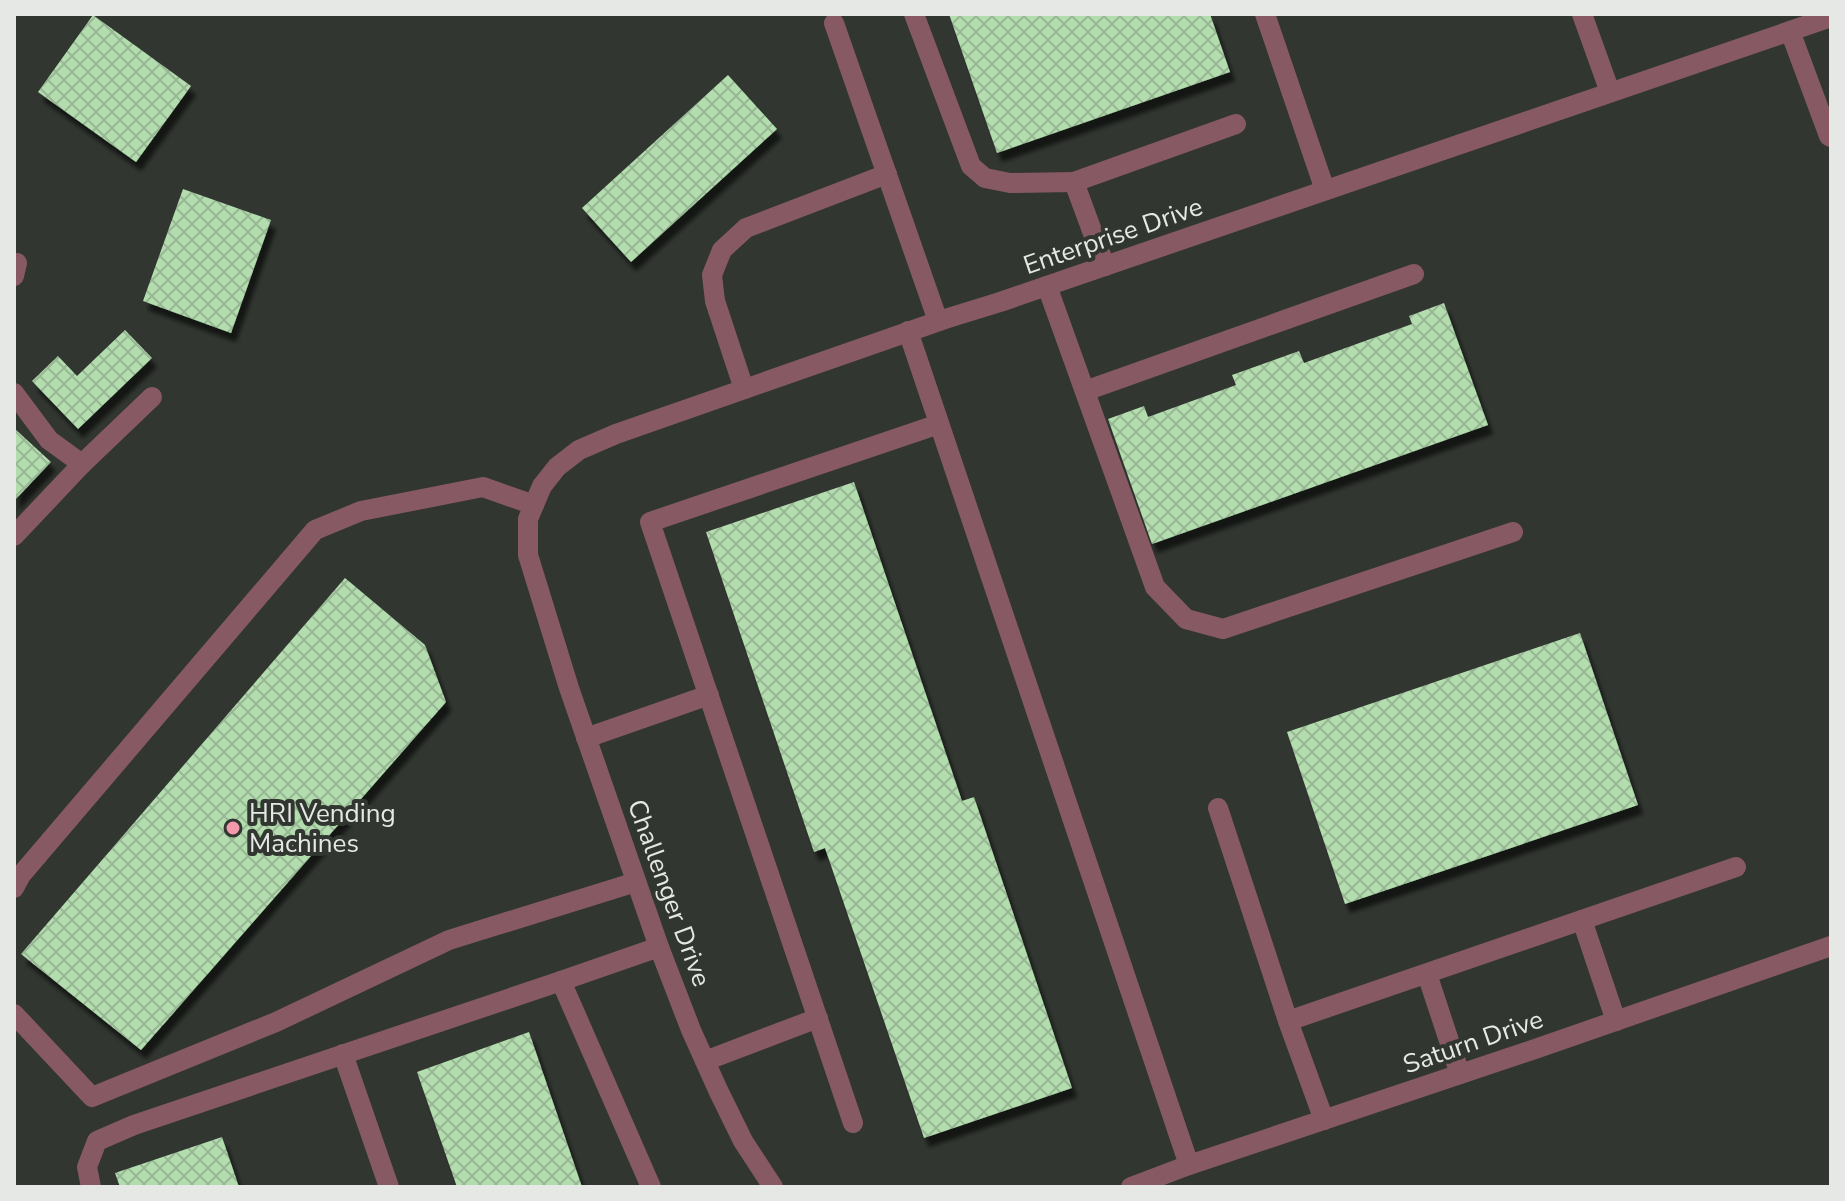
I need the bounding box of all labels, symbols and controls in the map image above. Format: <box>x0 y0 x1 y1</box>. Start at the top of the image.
street label: Enterprise Drive <box>1019 189 1207 283</box>
street label: Challenger Drive <box>619 795 719 991</box>
place label: HRI Vending Machines <box>249 796 396 861</box>
marker: HRI Vending Machines <box>224 819 242 837</box>
street label: Saturn Drive <box>1398 1002 1548 1082</box>

